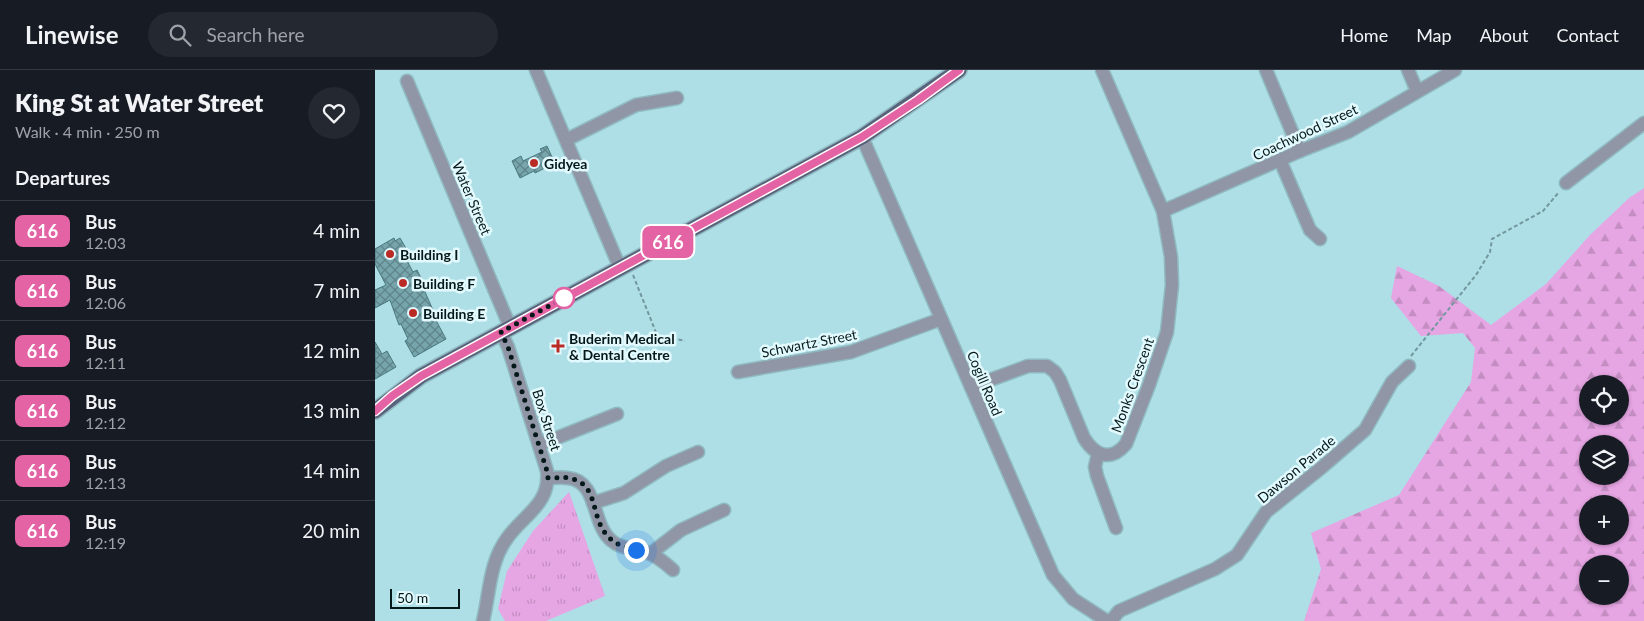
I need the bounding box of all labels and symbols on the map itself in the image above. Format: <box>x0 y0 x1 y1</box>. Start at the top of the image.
street label: Coachwood Street <box>1250 100 1360 164</box>
place label: Gidyea <box>544 155 587 172</box>
marker: Gidyea <box>528 157 540 169</box>
street label: Water Street <box>449 159 495 237</box>
line badge: 616 <box>639 226 697 258</box>
place label: Building I <box>400 246 458 263</box>
marker: Building I <box>384 248 396 260</box>
place label: Building F <box>413 275 475 292</box>
marker: Building F <box>397 277 409 289</box>
unlabelled marker <box>553 287 575 309</box>
place label: Building E <box>423 305 485 322</box>
marker: Building E <box>407 307 419 319</box>
street label: Schwartz Street <box>760 325 858 361</box>
place label: Buderim Medical & Dental Centre <box>569 330 675 363</box>
street label: Monks Crescent <box>1107 335 1157 435</box>
marker: Buderim Medical & Dental Centre <box>551 339 565 353</box>
street label: Cogill Road <box>964 348 1006 418</box>
street label: Box Street <box>529 387 565 453</box>
street label: Dawson Parade <box>1254 432 1338 506</box>
your location <box>624 538 649 563</box>
scale bar <box>390 586 460 609</box>

